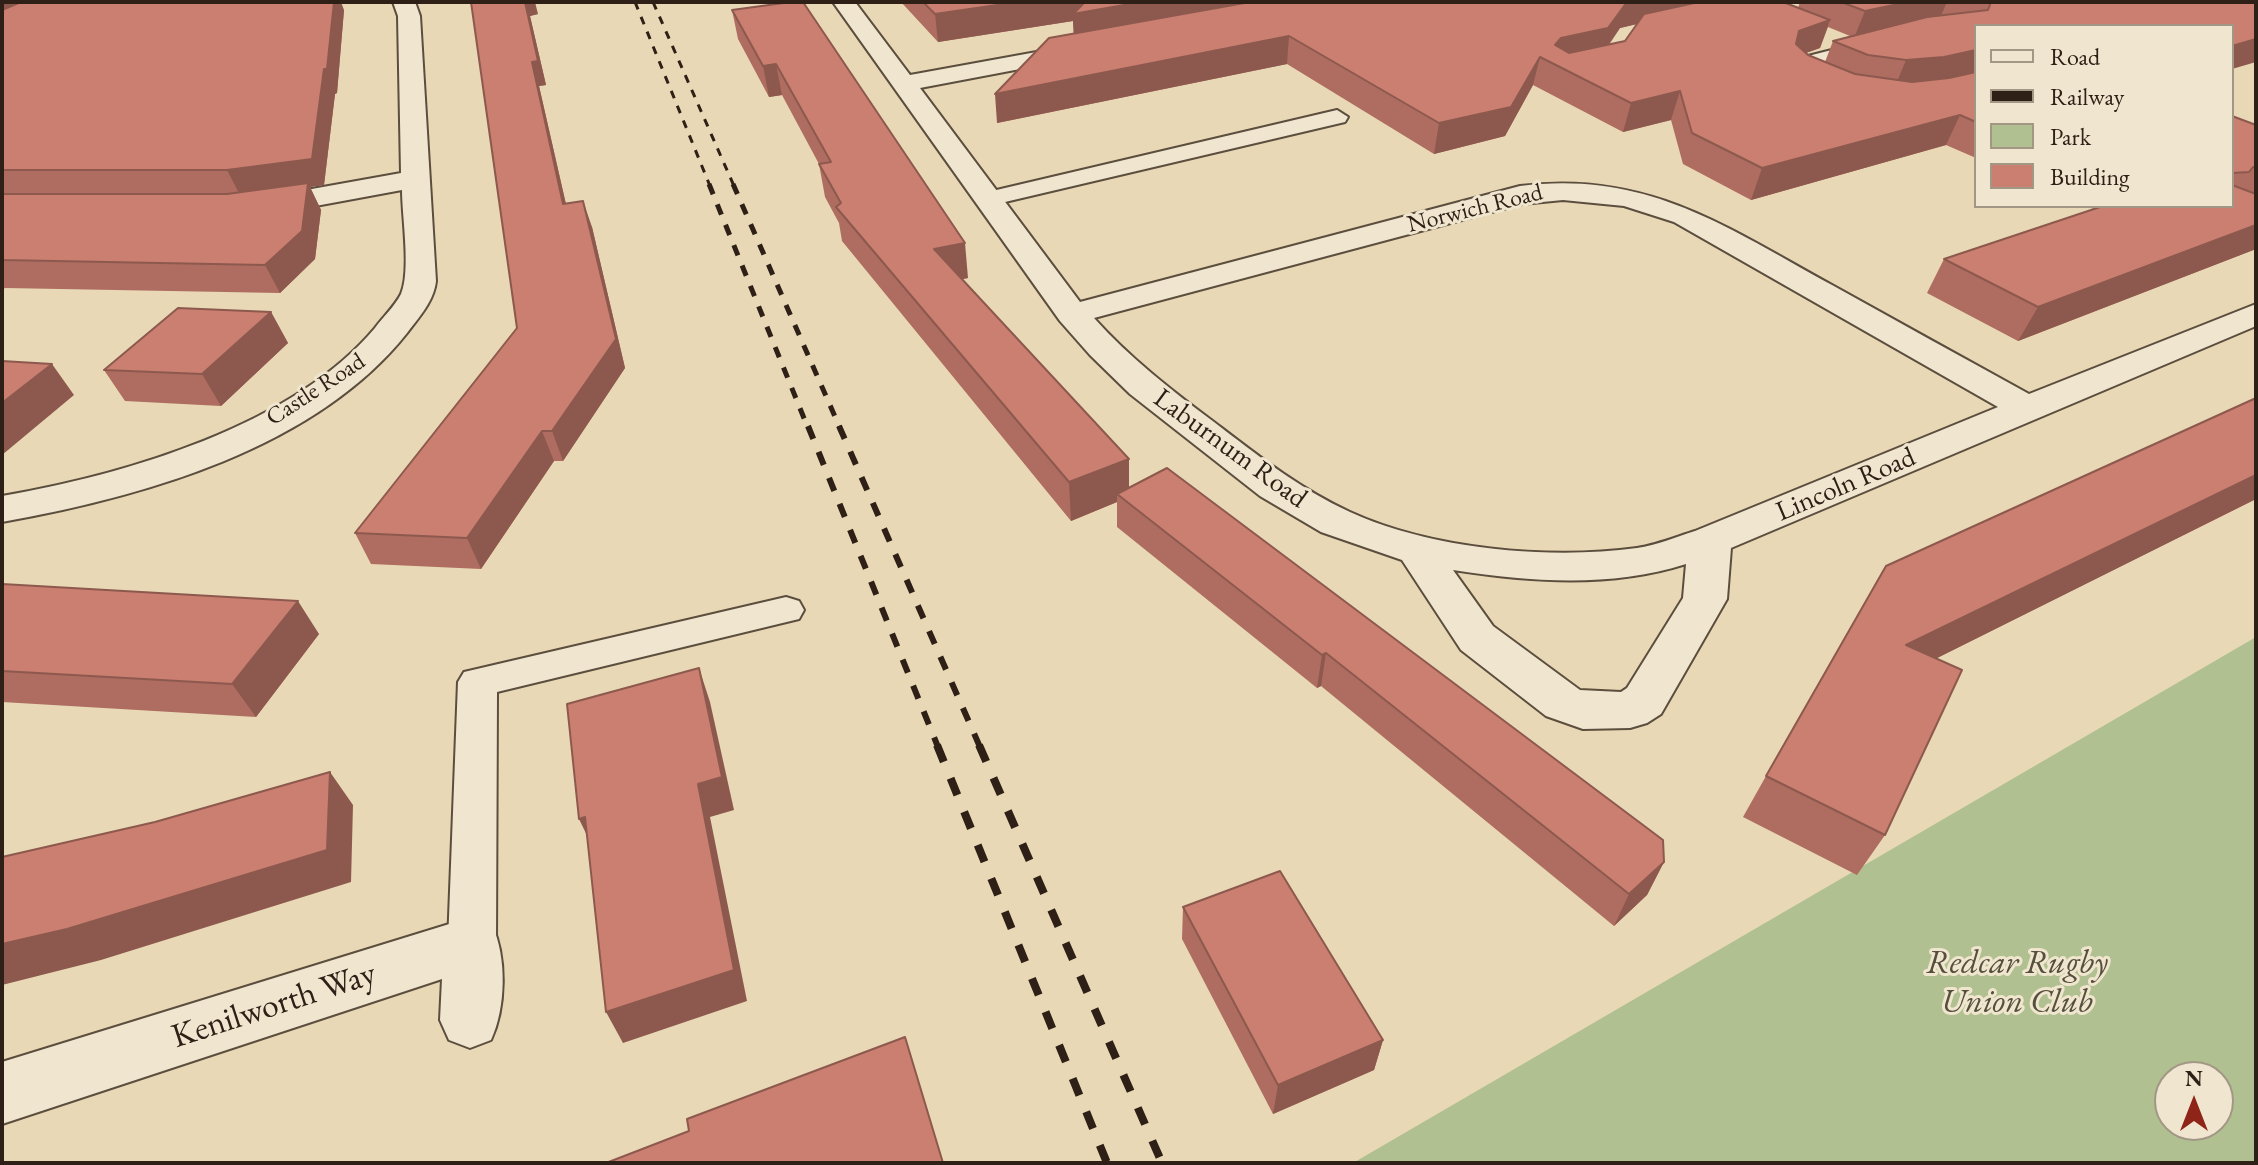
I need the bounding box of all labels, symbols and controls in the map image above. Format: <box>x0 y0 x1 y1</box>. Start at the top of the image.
legend <box>1974 24 2234 208</box>
text: Road <box>2050 41 2100 72</box>
text: Railway <box>2050 81 2124 112</box>
text: Park <box>2050 121 2091 152</box>
text: Building <box>2050 161 2130 192</box>
street label: Norwich Road <box>1404 178 1546 240</box>
street label: Castle Road <box>261 347 371 433</box>
street label: Laburnum Road <box>1147 382 1313 516</box>
street label: Lincoln Road <box>1771 441 1921 529</box>
park label: Redcar Rugby Union Club <box>1926 944 2108 1024</box>
street label: Kenilworth Way <box>167 954 381 1058</box>
north arrow <box>2154 1061 2234 1141</box>
text: N <box>2185 1064 2203 1093</box>

